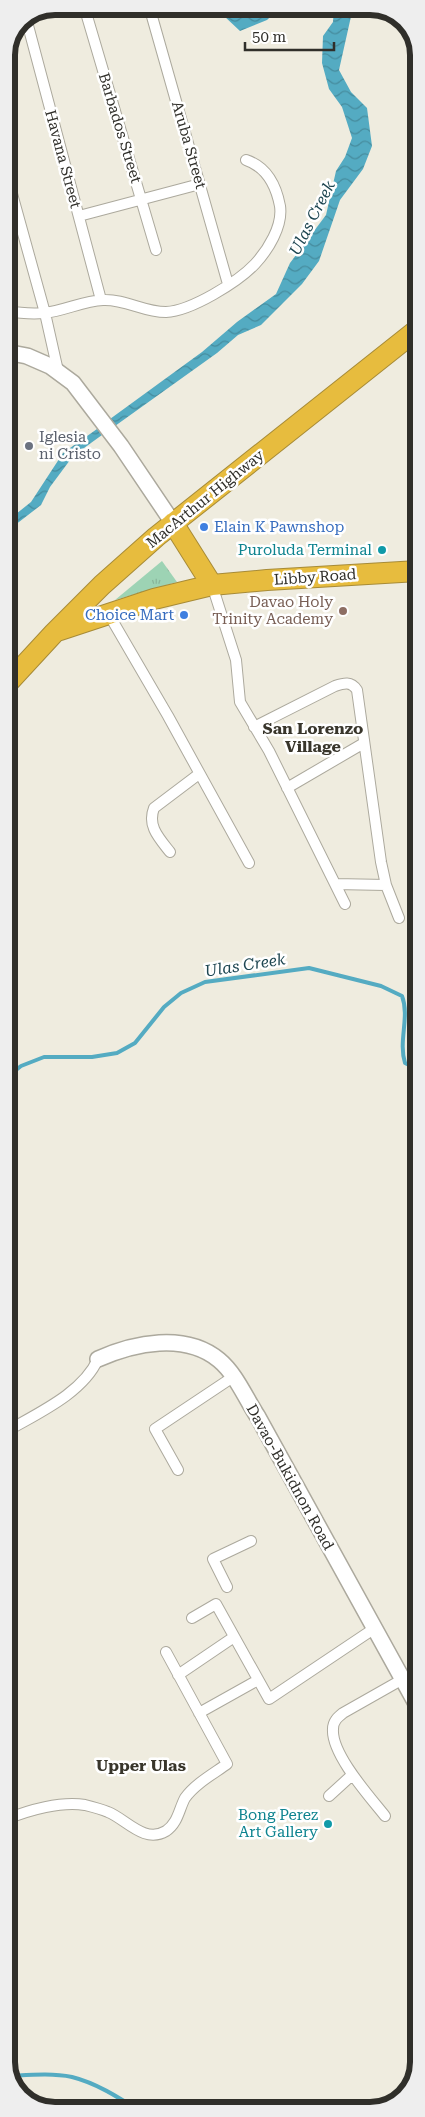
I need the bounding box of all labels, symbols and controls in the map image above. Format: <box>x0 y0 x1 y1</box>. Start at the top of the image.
scale bar <box>245 20 334 52</box>
text: 50 m <box>252 28 287 46</box>
street label: Barbados Street <box>95 71 145 186</box>
street label: Aruba Street <box>168 99 210 191</box>
street label: Havana Street <box>41 108 85 211</box>
water label: Ulas Creek <box>285 177 339 259</box>
place label: Iglesia ni Cristo <box>39 428 101 463</box>
marker: Iglesia ni Cristo <box>23 440 35 452</box>
street label: MacArthur Highway <box>143 446 267 552</box>
place label: Elain K Pawnshop <box>214 518 345 536</box>
marker: Elain K Pawnshop <box>198 521 210 533</box>
place label: Puroluda Terminal <box>238 541 372 559</box>
marker: Puroluda Terminal <box>376 544 388 556</box>
street label: Libby Road <box>273 565 357 589</box>
place label: Davao Holy Trinity Academy <box>212 593 333 628</box>
marker: Davao Holy Trinity Academy <box>337 605 349 617</box>
place label: Choice Mart <box>85 606 174 624</box>
marker: Choice Mart <box>178 609 190 621</box>
district label: San Lorenzo Village <box>263 719 363 756</box>
water label: Ulas Creek <box>203 949 287 981</box>
street label: Davao-Bukidnon Road <box>242 1401 338 1553</box>
district label: Upper Ulas <box>96 1756 186 1775</box>
place label: Bong Perez Art Gallery <box>238 1806 318 1841</box>
marker: Bong Perez Art Gallery <box>322 1818 334 1830</box>

